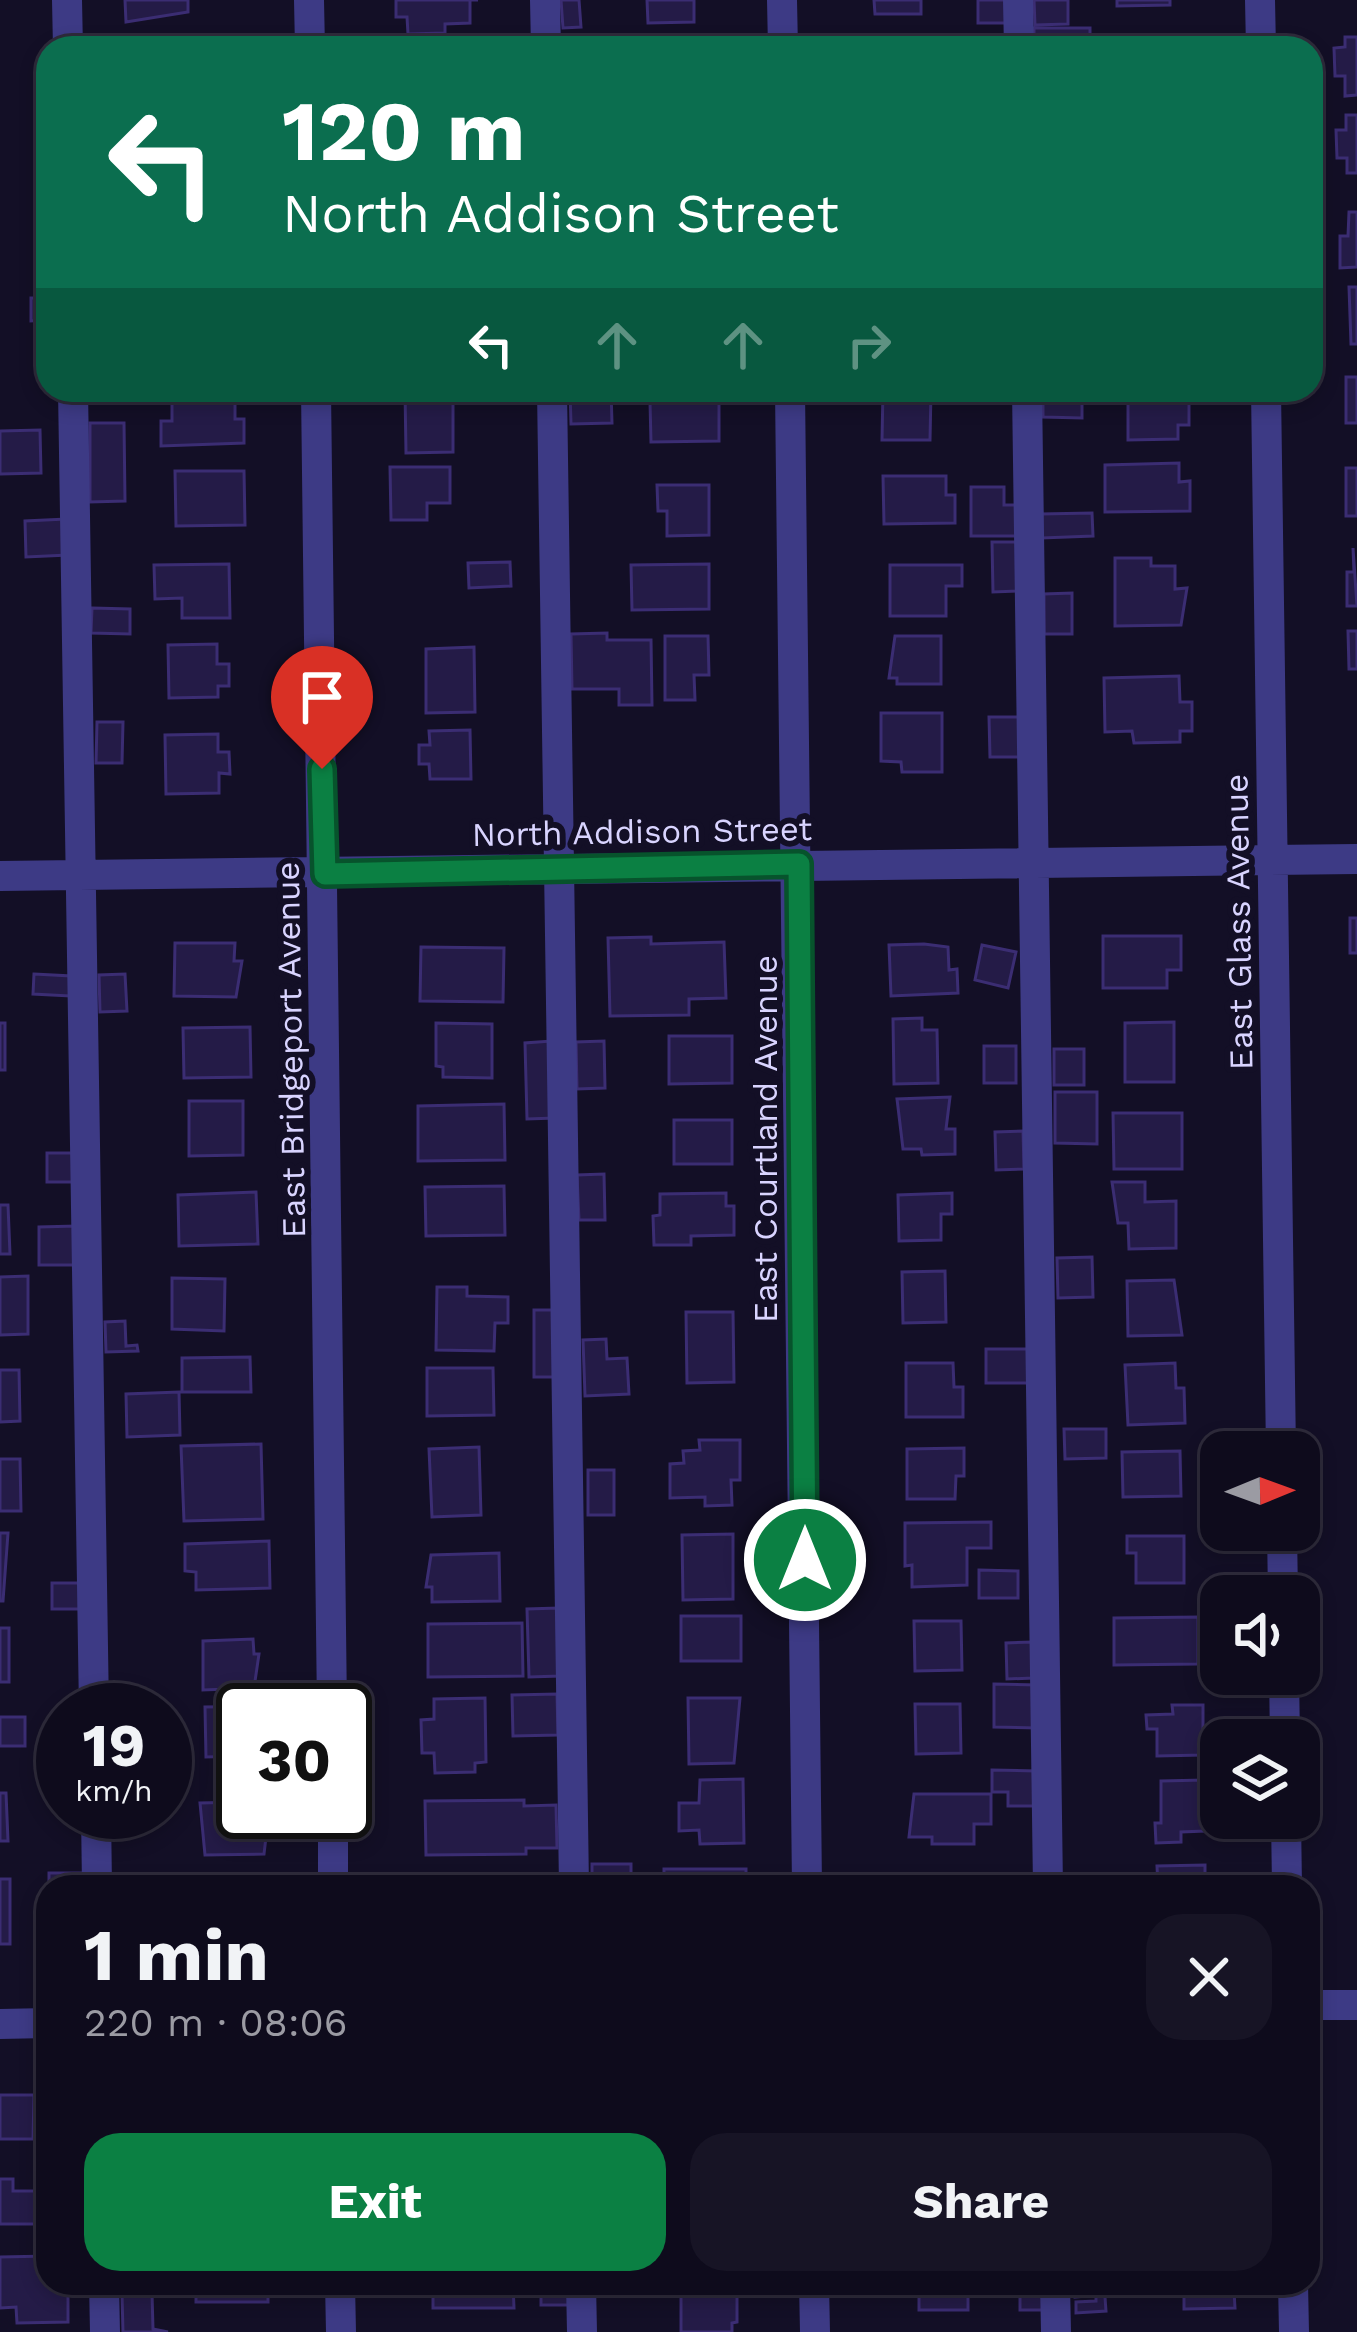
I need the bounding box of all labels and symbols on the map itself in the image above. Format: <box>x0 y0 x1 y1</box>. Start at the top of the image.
pin <box>271 646 373 769</box>
street label: East Glass Avenue <box>1216 774 1261 1070</box>
street label: North Addison Street <box>472 809 813 854</box>
street label: East Bridgeport Avenue <box>268 861 313 1239</box>
street label: East Courtland Avenue <box>746 955 785 1323</box>
north arrow <box>1200 1431 1320 1551</box>
position arrow <box>742 1497 868 1623</box>
speed limit sign: 30 <box>216 1683 372 1839</box>

